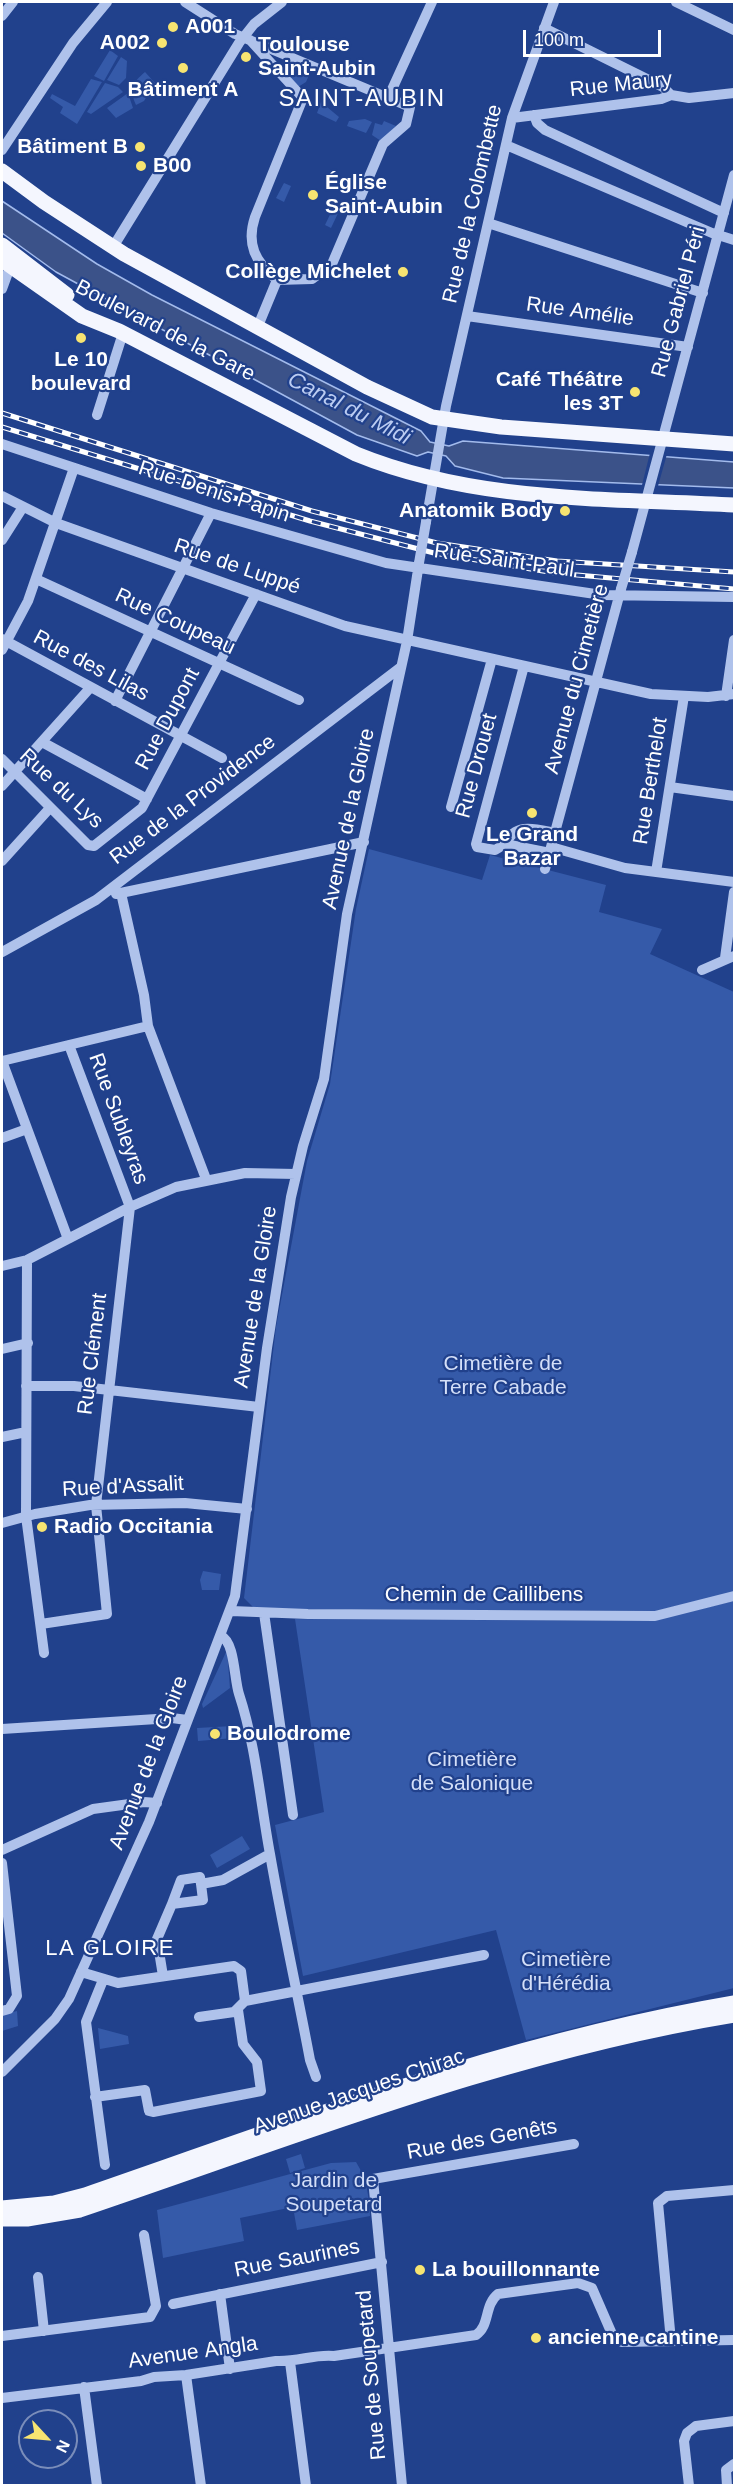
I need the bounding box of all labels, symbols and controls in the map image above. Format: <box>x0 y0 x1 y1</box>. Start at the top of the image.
place label: A001 <box>185 14 235 40</box>
scale bar <box>526 18 664 56</box>
marker: A001 <box>166 20 180 34</box>
place label: A002 <box>100 30 150 56</box>
text: 100 m <box>534 30 584 50</box>
place label: Toulouse Saint-Aubin <box>258 32 376 82</box>
marker: A002 <box>155 36 169 50</box>
marker: Toulouse Saint-Aubin <box>239 50 253 64</box>
marker: Bâtiment A <box>176 61 190 75</box>
street label: Rue Maury <box>569 67 673 103</box>
place label: Bâtiment A <box>128 77 238 103</box>
district label: SAINT-AUBIN <box>278 85 446 113</box>
street label: Rue de la Colombette <box>438 102 508 306</box>
place label: Bâtiment B <box>17 134 128 160</box>
marker: Bâtiment B <box>133 140 147 154</box>
place label: B00 <box>153 153 192 179</box>
marker: B00 <box>134 159 148 173</box>
place label: Église Saint-Aubin <box>325 170 443 220</box>
marker: Église Saint-Aubin <box>306 188 320 202</box>
street label: Rue Gabriel Péri <box>647 224 711 380</box>
place label: Collège Michelet <box>225 259 391 285</box>
marker: Collège Michelet <box>396 265 410 279</box>
street label: Boulevard de la Gare <box>71 275 259 387</box>
street label: Rue Amélie <box>525 292 635 332</box>
marker: Le 10 boulevard <box>74 331 88 345</box>
place label: Le 10 boulevard <box>31 347 131 397</box>
water label: Canal du Midi <box>283 367 415 451</box>
place label: Café Théâtre les 3T <box>496 367 623 417</box>
marker: Café Théâtre les 3T <box>628 385 642 399</box>
street label: Rue Denis Papin <box>135 456 293 528</box>
place label: Anatomik Body <box>399 498 553 524</box>
marker: Anatomik Body <box>558 504 572 518</box>
street label: Rue de Luppé <box>171 534 303 600</box>
street label: Rue Saint-Paul <box>432 539 576 583</box>
street label: Avenue du Cimetière <box>540 581 614 777</box>
street label: Rue Coupeau <box>111 583 239 661</box>
street label: Rue des Lilas <box>29 625 153 707</box>
street label: Rue Dupont <box>131 664 205 774</box>
street label: Rue Drouet <box>451 711 503 821</box>
street label: Rue Berthelot <box>629 716 673 846</box>
street label: Avenue de la Gloire <box>318 726 380 912</box>
street label: Rue de la Providence <box>105 730 281 870</box>
street label: Rue du Lys <box>14 744 108 834</box>
marker: Le Grand Bazar <box>525 806 539 820</box>
place label: Le Grand Bazar <box>486 822 578 872</box>
street label: Rue Subleyras <box>83 1050 153 1188</box>
street label: Avenue de la Gloire <box>229 1204 283 1390</box>
street label: Rue Clément <box>73 1292 113 1416</box>
park label: Cimetière de Terre Cabade <box>439 1351 567 1401</box>
street label: Rue d'Assalit <box>61 1471 185 1503</box>
place label: Radio Occitania <box>54 1514 213 1540</box>
marker: Radio Occitania <box>35 1520 49 1534</box>
street label: Chemin de Caillibens <box>385 1582 583 1608</box>
street label: Avenue de la Gloire <box>104 1673 194 1853</box>
place label: Boulodrome <box>227 1721 351 1747</box>
marker: Boulodrome <box>208 1727 222 1741</box>
park label: Cimetière de Salonique <box>411 1747 533 1797</box>
district label: LA GLOIRE <box>45 1936 175 1962</box>
park label: Cimetière d'Hérédia <box>521 1947 611 1997</box>
street label: Avenue Jacques Chirac <box>250 2044 468 2140</box>
street label: Rue des Genêts <box>405 2114 559 2166</box>
park label: Jardin de Soupetard <box>286 2168 382 2218</box>
street label: Rue Saurines <box>232 2234 362 2284</box>
place label: La bouillonnante <box>432 2257 600 2283</box>
marker: La bouillonnante <box>413 2263 427 2277</box>
street label: Rue de Soupetard <box>352 2289 392 2461</box>
place label: ancienne cantine <box>548 2325 718 2351</box>
street label: Avenue Angla <box>127 2331 259 2375</box>
marker: ancienne cantine <box>529 2331 543 2345</box>
north arrow <box>18 2409 78 2469</box>
text: N <box>53 2437 73 2455</box>

